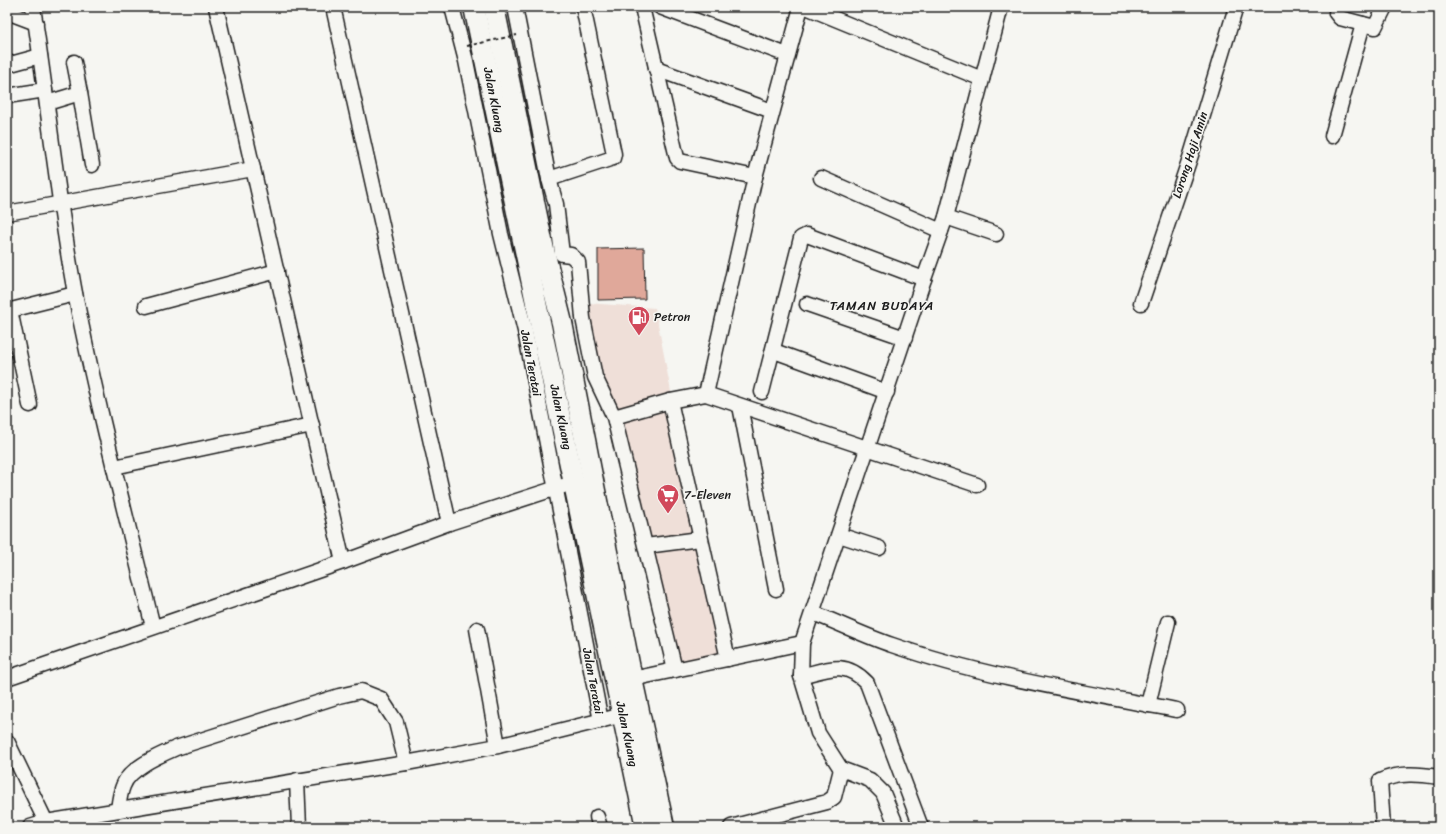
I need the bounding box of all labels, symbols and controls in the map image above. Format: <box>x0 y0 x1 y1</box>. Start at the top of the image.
street label: Jalan Kluang <box>477 64 511 135</box>
street label: Lorong Haji Amin <box>1166 108 1215 201</box>
district label: TAMAN BUDAYA <box>830 294 934 317</box>
fuel station icon: Petron <box>626 304 652 337</box>
place label: Petron <box>654 306 691 328</box>
street label: Jalan Teratai <box>514 327 548 399</box>
street label: Jalan Kluang <box>543 381 579 452</box>
supermarket icon: 7-Eleven <box>655 482 681 515</box>
place label: 7-Eleven <box>684 484 731 506</box>
street label: Jalan Teratai <box>576 645 610 717</box>
street label: Jalan Kluang <box>609 698 645 769</box>

